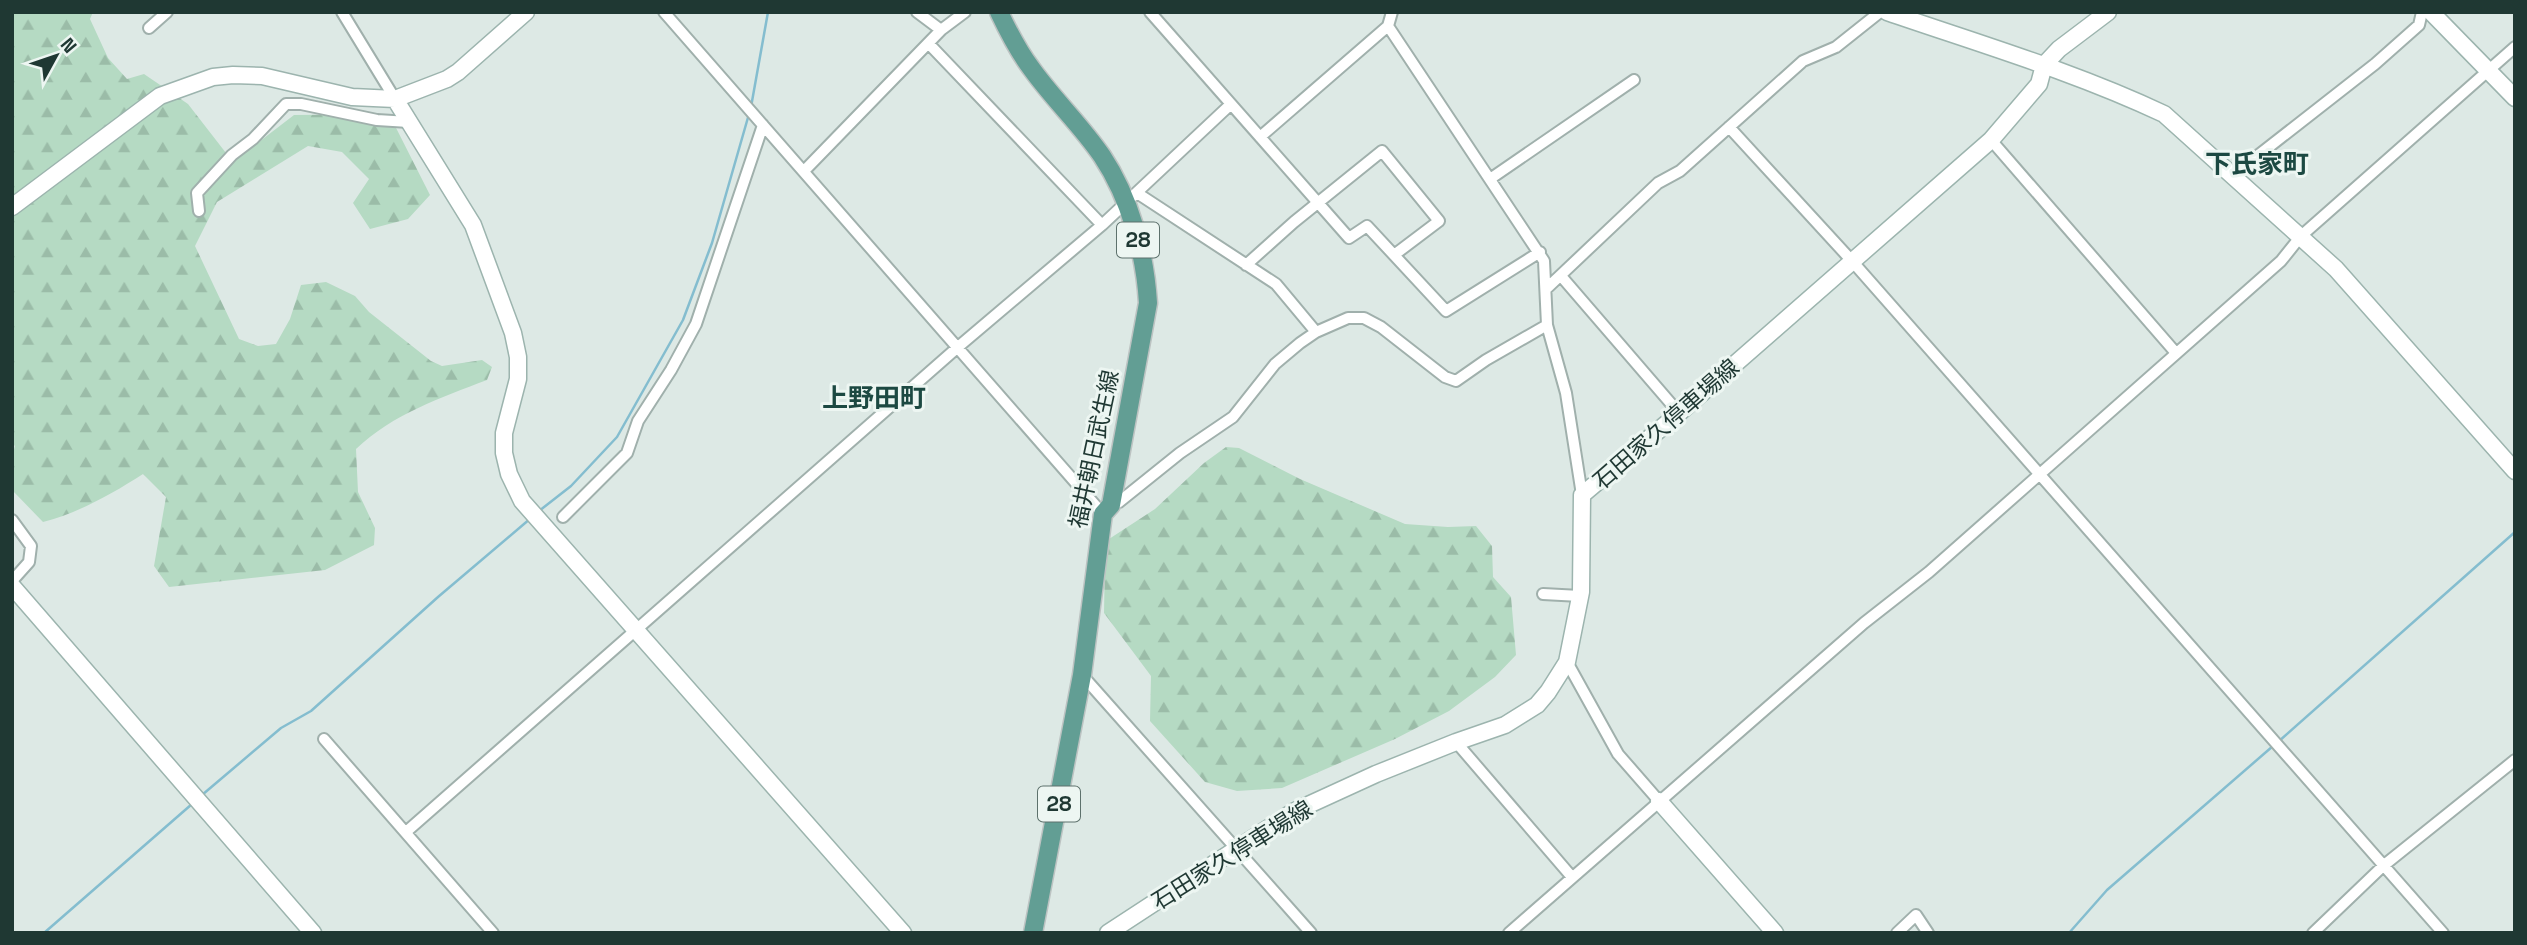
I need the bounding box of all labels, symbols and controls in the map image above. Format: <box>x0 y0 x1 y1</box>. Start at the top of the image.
north arrow <box>21 21 91 91</box>
text: N <box>55 32 82 58</box>
district label: 下氏家町 <box>2205 147 2309 181</box>
road number: 28 <box>1117 222 1159 258</box>
street label: 石田家久停車場線 <box>1587 352 1745 496</box>
street label: 福井朝日武生線 <box>1063 367 1125 531</box>
district label: 上野田町 <box>822 381 926 415</box>
road number: 28 <box>1038 786 1080 822</box>
street label: 石田家久停車場線 <box>1146 794 1318 916</box>

